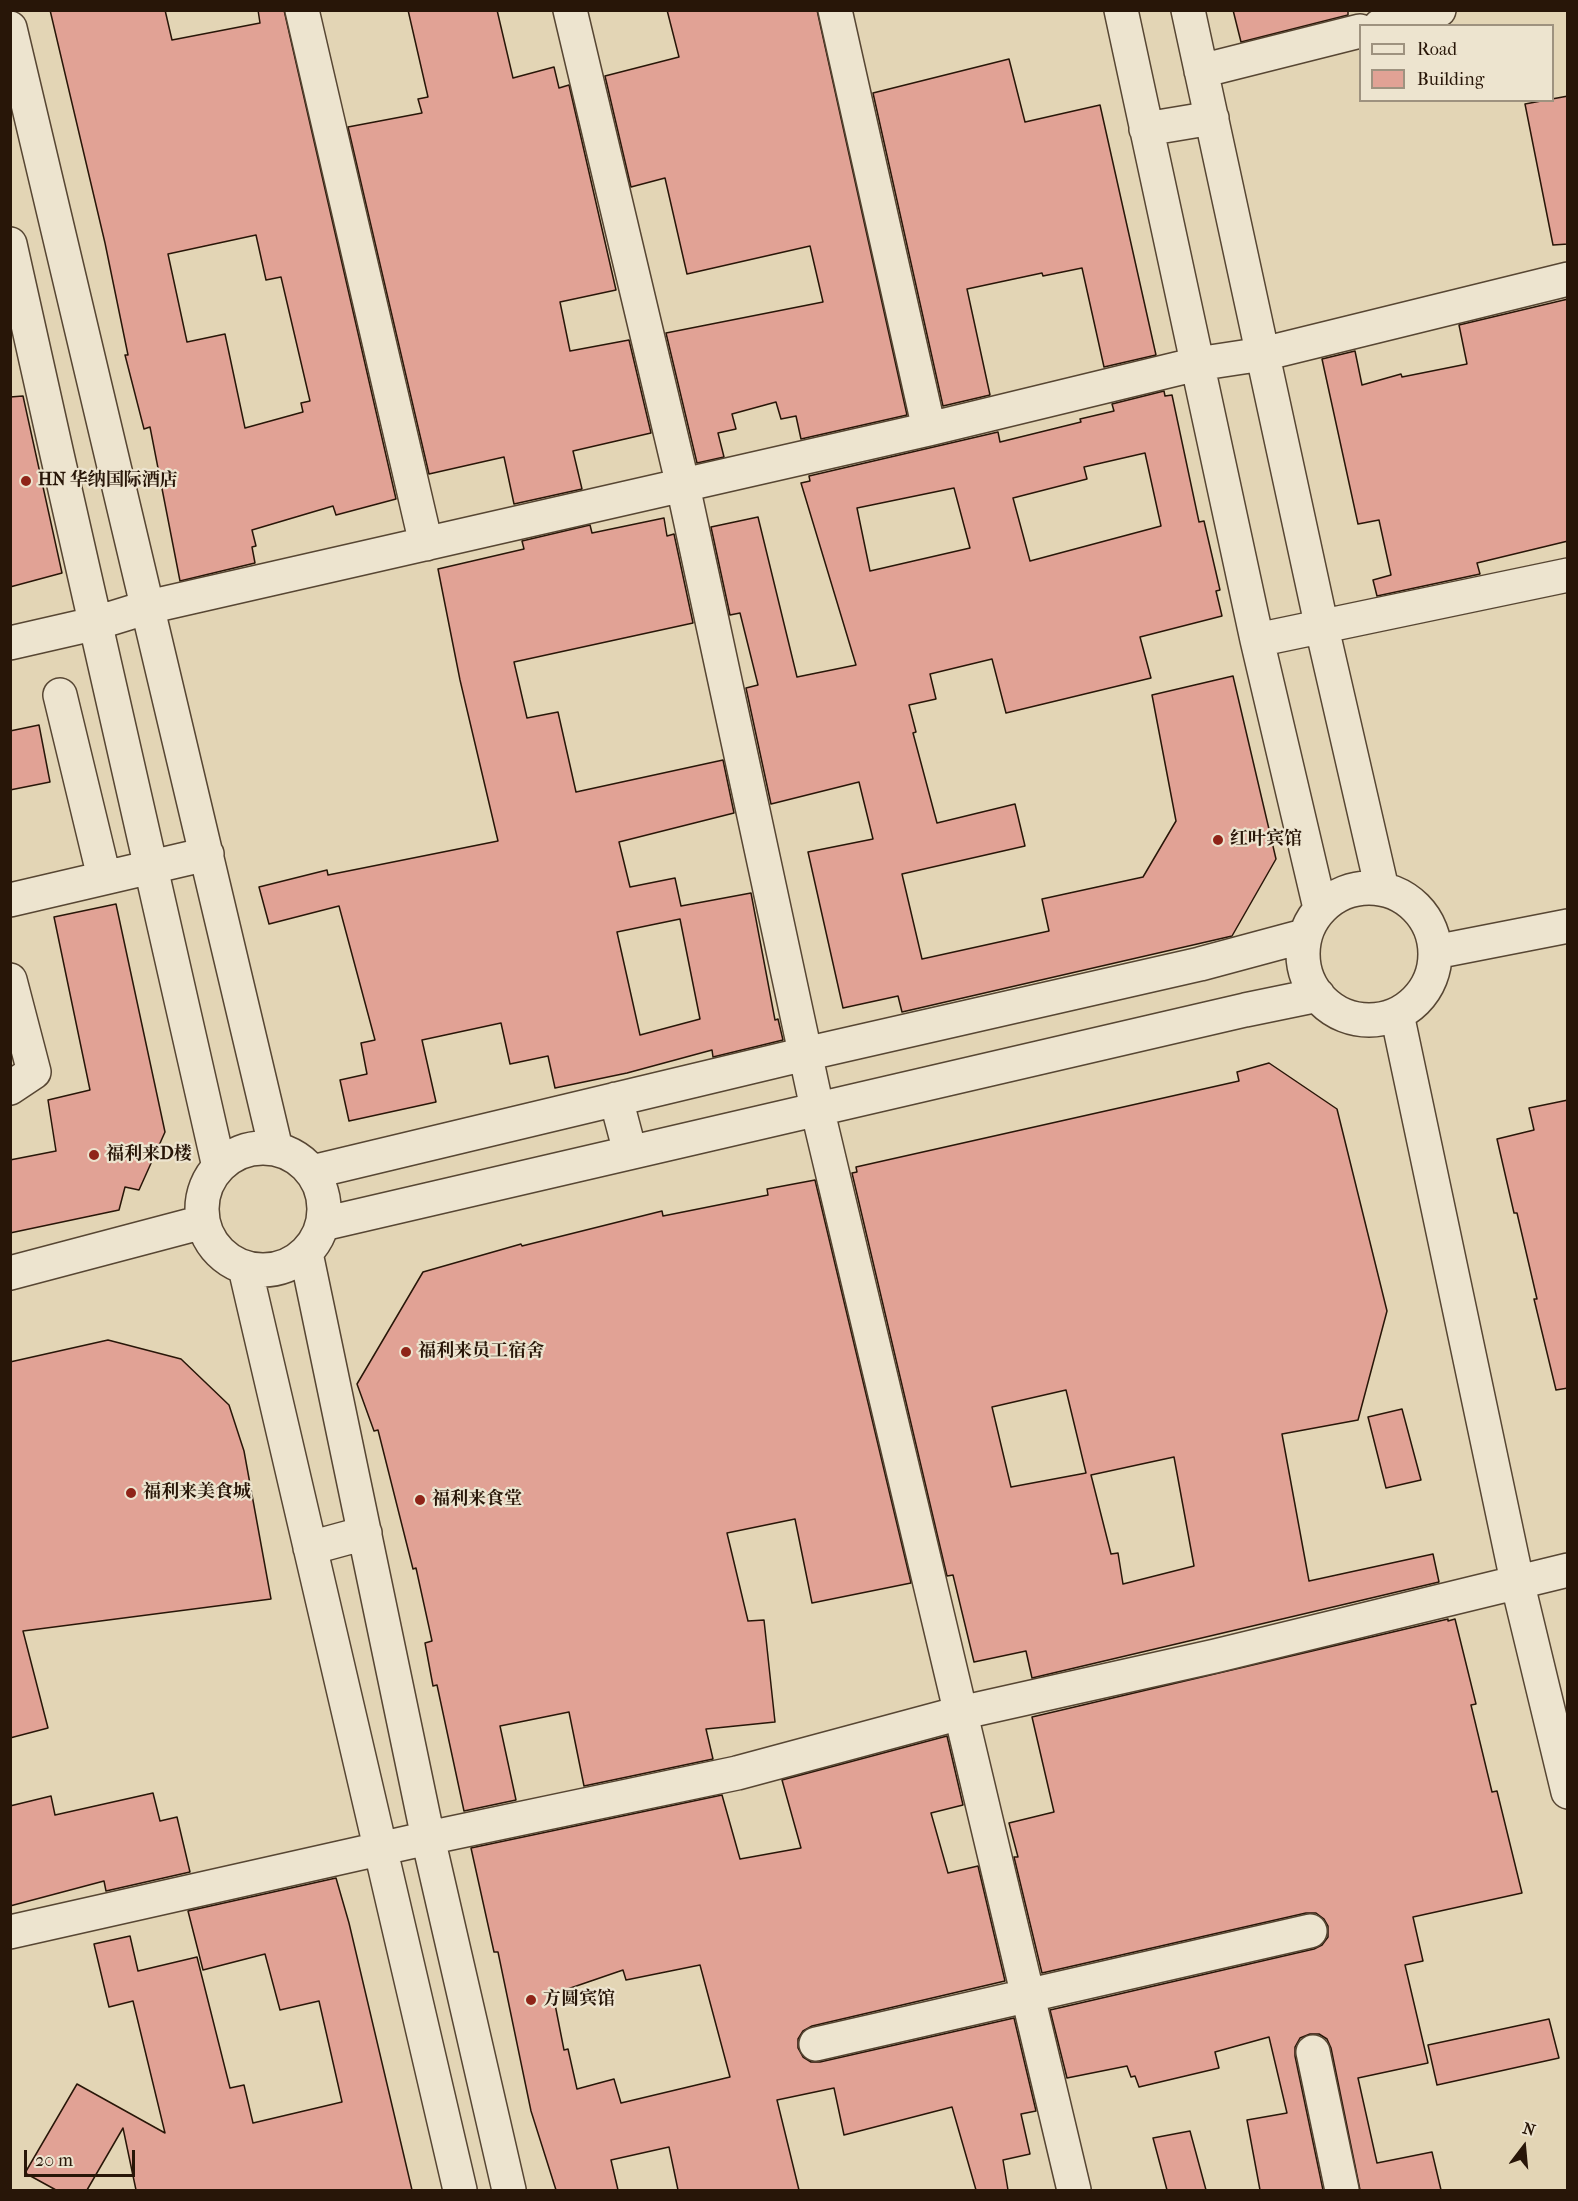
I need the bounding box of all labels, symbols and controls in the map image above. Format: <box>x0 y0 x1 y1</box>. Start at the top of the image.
legend <box>1359 24 1554 102</box>
text: Road <box>1417 39 1457 60</box>
text: Building <box>1417 69 1484 90</box>
place label: HN 华纳国际酒店 <box>38 470 178 492</box>
marker: HN 华纳国际酒店 <box>19 474 33 488</box>
place label: 红叶宾馆 <box>1230 829 1302 851</box>
marker: 红叶宾馆 <box>1211 833 1225 847</box>
place label: 福利来D楼 <box>106 1144 192 1166</box>
marker: 福利来D楼 <box>87 1148 101 1162</box>
place label: 福利来员工宿舍 <box>418 1341 544 1363</box>
marker: 福利来员工宿舍 <box>399 1345 413 1359</box>
place label: 福利来美食城 <box>143 1482 251 1504</box>
marker: 福利来美食城 <box>124 1486 138 1500</box>
place label: 福利来食堂 <box>432 1489 522 1511</box>
marker: 福利来食堂 <box>413 1493 427 1507</box>
place label: 方圆宾馆 <box>543 1989 615 2011</box>
marker: 方圆宾馆 <box>524 1993 538 2007</box>
north arrow <box>1494 2117 1554 2177</box>
text: N <box>1521 2118 1538 2140</box>
scale bar <box>27 2138 138 2176</box>
text: 20 m <box>35 2150 73 2171</box>

